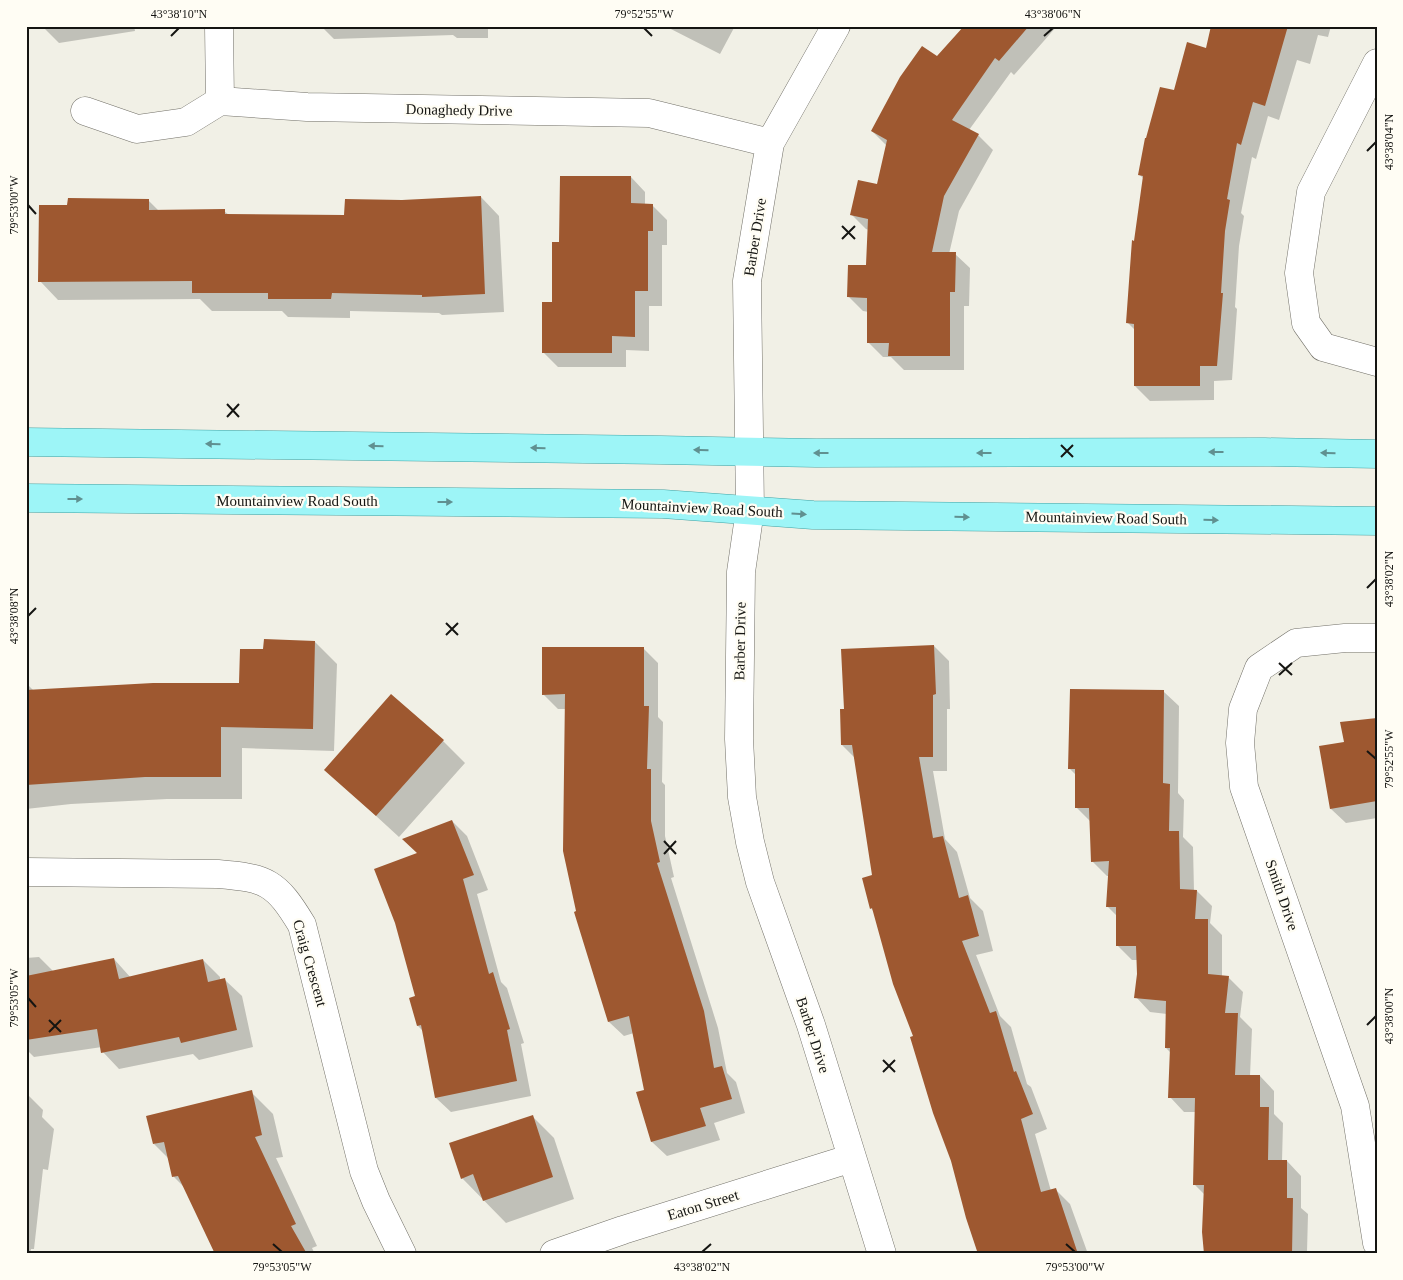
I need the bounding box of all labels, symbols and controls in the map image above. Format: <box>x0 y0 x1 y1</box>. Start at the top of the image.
text: 43°38'10"N <box>151 7 208 21</box>
text: 79°52'55"W <box>614 7 674 21</box>
text: 43°38'06"N <box>1025 7 1082 21</box>
street label: Donaghedy Drive <box>405 101 513 119</box>
text: 43°38'04"N <box>1382 113 1396 170</box>
text: 79°53'00"W <box>7 175 21 235</box>
street label: Barber Drive <box>741 197 769 277</box>
one-way arrow <box>205 440 221 448</box>
one-way arrow <box>368 442 384 450</box>
one-way arrow <box>530 444 546 452</box>
one-way arrow <box>693 446 709 454</box>
one-way arrow <box>1208 448 1224 456</box>
one-way arrow <box>813 449 829 457</box>
one-way arrow <box>975 449 991 457</box>
one-way arrow <box>1320 449 1336 457</box>
street label: Mountainview Road South <box>216 493 378 509</box>
one-way arrow <box>67 495 83 503</box>
street label: Mountainview Road South <box>621 496 784 520</box>
one-way arrow <box>437 498 453 506</box>
street label: Mountainview Road South <box>1025 509 1187 527</box>
one-way arrow <box>791 510 807 518</box>
one-way arrow <box>954 513 970 521</box>
one-way arrow <box>1204 516 1220 524</box>
text: 43°38'02"N <box>1382 550 1396 607</box>
text: 43°38'08"N <box>7 587 21 644</box>
street label: Barber Drive <box>731 601 749 680</box>
text: 79°52'55"W <box>1382 729 1396 789</box>
street label: Smith Drive <box>1262 858 1302 933</box>
street label: Craig Crescent <box>290 918 330 1009</box>
text: 79°53'05"W <box>7 968 21 1028</box>
text: 43°38'00"N <box>1382 987 1396 1044</box>
street label: Barber Drive <box>793 995 833 1075</box>
street label: Eaton Street <box>665 1186 741 1223</box>
text: 79°53'05"W <box>252 1260 312 1274</box>
text: 43°38'02"N <box>674 1260 731 1274</box>
text: 79°53'00"W <box>1045 1260 1105 1274</box>

